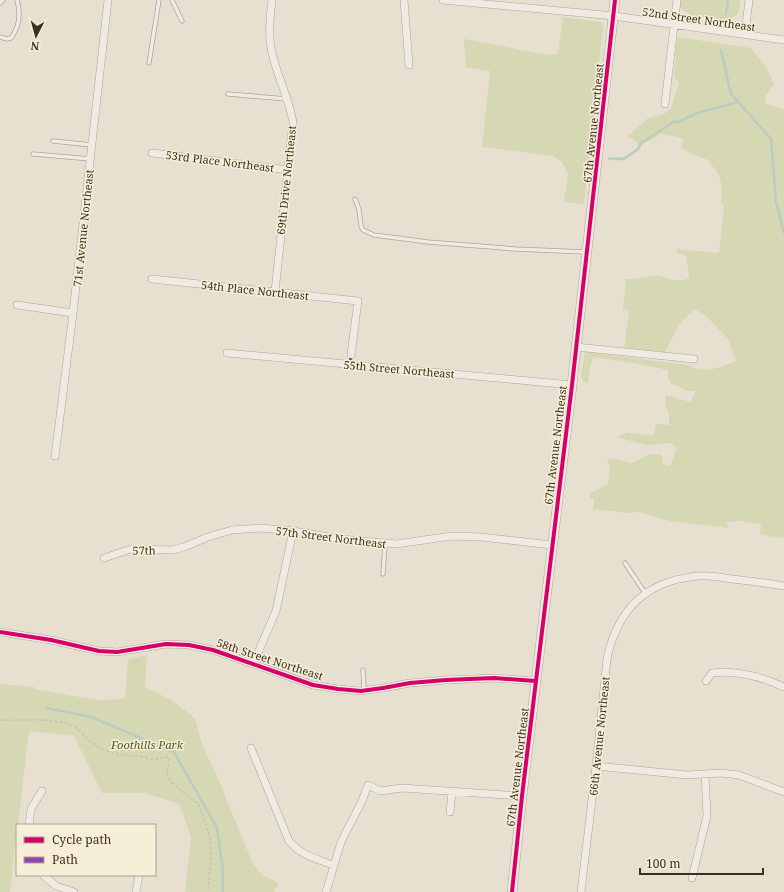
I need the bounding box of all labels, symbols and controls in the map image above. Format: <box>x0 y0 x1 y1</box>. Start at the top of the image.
street label: 52nd Street Northeast <box>641 4 757 34</box>
north arrow <box>16 16 56 56</box>
text: N <box>29 38 40 54</box>
street label: 67th Avenue Northeast <box>579 62 607 183</box>
street label: 69th Drive Northeast <box>273 125 299 235</box>
street label: 53rd Place Northeast <box>165 147 275 175</box>
street label: 71st Avenue Northeast <box>69 168 97 287</box>
street label: 54th Place Northeast <box>200 277 310 303</box>
street label: 55th Street Northeast <box>343 357 455 381</box>
street label: 67th Avenue Northeast <box>540 384 570 505</box>
street label: 57th Street Northeast <box>275 523 387 551</box>
street label: 57th <box>132 542 156 558</box>
street label: 58th Street Northeast <box>215 635 325 683</box>
street label: 66th Avenue Northeast <box>585 675 613 796</box>
street label: 67th Avenue Northeast <box>502 706 532 827</box>
park label: Foothills Park <box>110 737 184 752</box>
legend <box>16 824 156 876</box>
text: Cycle path <box>52 831 112 848</box>
scale bar <box>640 850 763 876</box>
text: Path <box>52 851 78 868</box>
text: 100 m <box>646 855 681 872</box>

